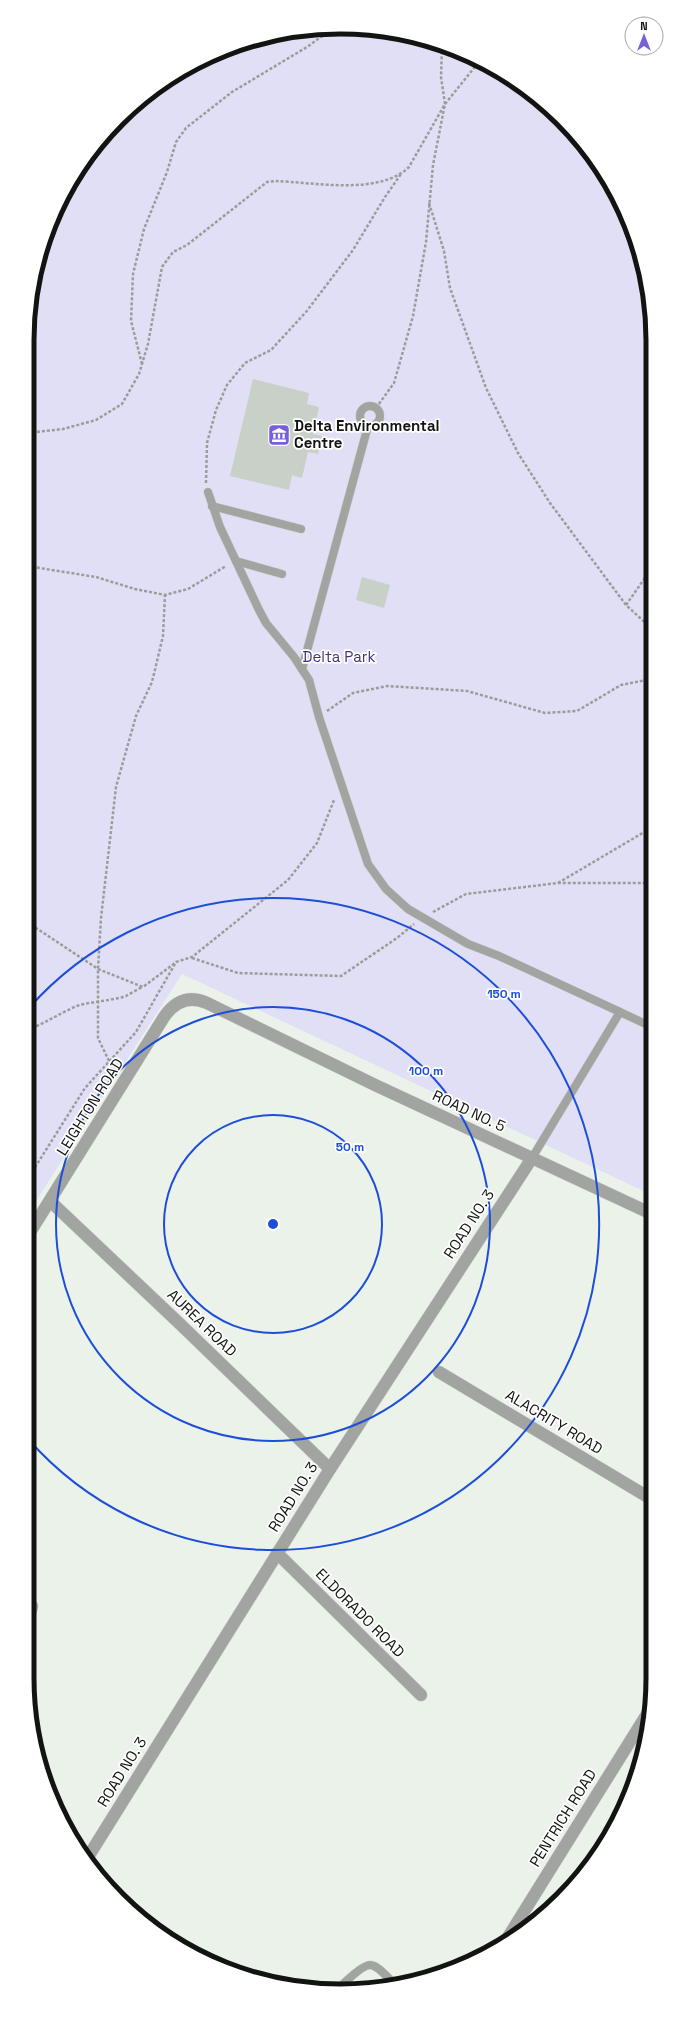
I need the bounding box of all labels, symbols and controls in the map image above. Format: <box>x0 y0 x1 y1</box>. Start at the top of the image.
north arrow <box>624 16 664 56</box>
text: N <box>640 19 648 33</box>
place label: Delta Environmental Centre <box>294 416 440 452</box>
museum icon: Delta Environmental Centre <box>266 422 292 448</box>
park label: Delta Park <box>302 647 376 666</box>
text: 150 m <box>487 986 521 1002</box>
street label: LEIGHTON ROAD <box>52 1055 127 1159</box>
text: 100 m <box>409 1063 443 1079</box>
street label: ROAD NO. 5 <box>430 1085 509 1136</box>
text: 50 m <box>336 1139 364 1155</box>
street label: ROAD NO. 3 <box>439 1186 498 1262</box>
centre of rings <box>266 1217 280 1231</box>
street label: AUREA ROAD <box>164 1285 241 1360</box>
street label: ALACRITY ROAD <box>502 1385 606 1458</box>
street label: ROAD NO. 3 <box>264 1458 321 1535</box>
street label: ELDORADO ROAD <box>312 1564 409 1661</box>
street label: ROAD NO. 3 <box>93 1733 150 1810</box>
street label: PENTRICH ROAD <box>525 1765 600 1870</box>

